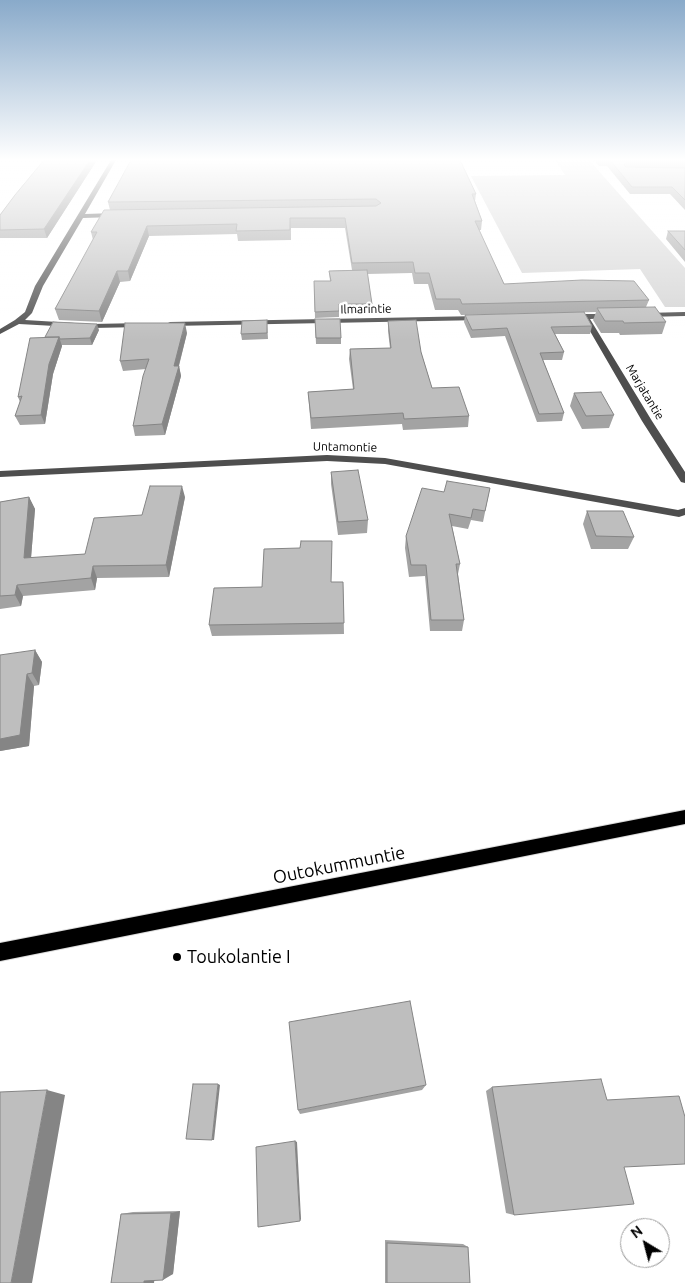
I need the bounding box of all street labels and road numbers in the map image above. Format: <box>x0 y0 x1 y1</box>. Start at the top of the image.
street label: Ilmarintie <box>340 301 392 317</box>
street label: Marjatantie <box>623 362 667 422</box>
street label: Untamontie <box>313 439 377 455</box>
street label: Outokummuntie <box>271 842 407 888</box>

